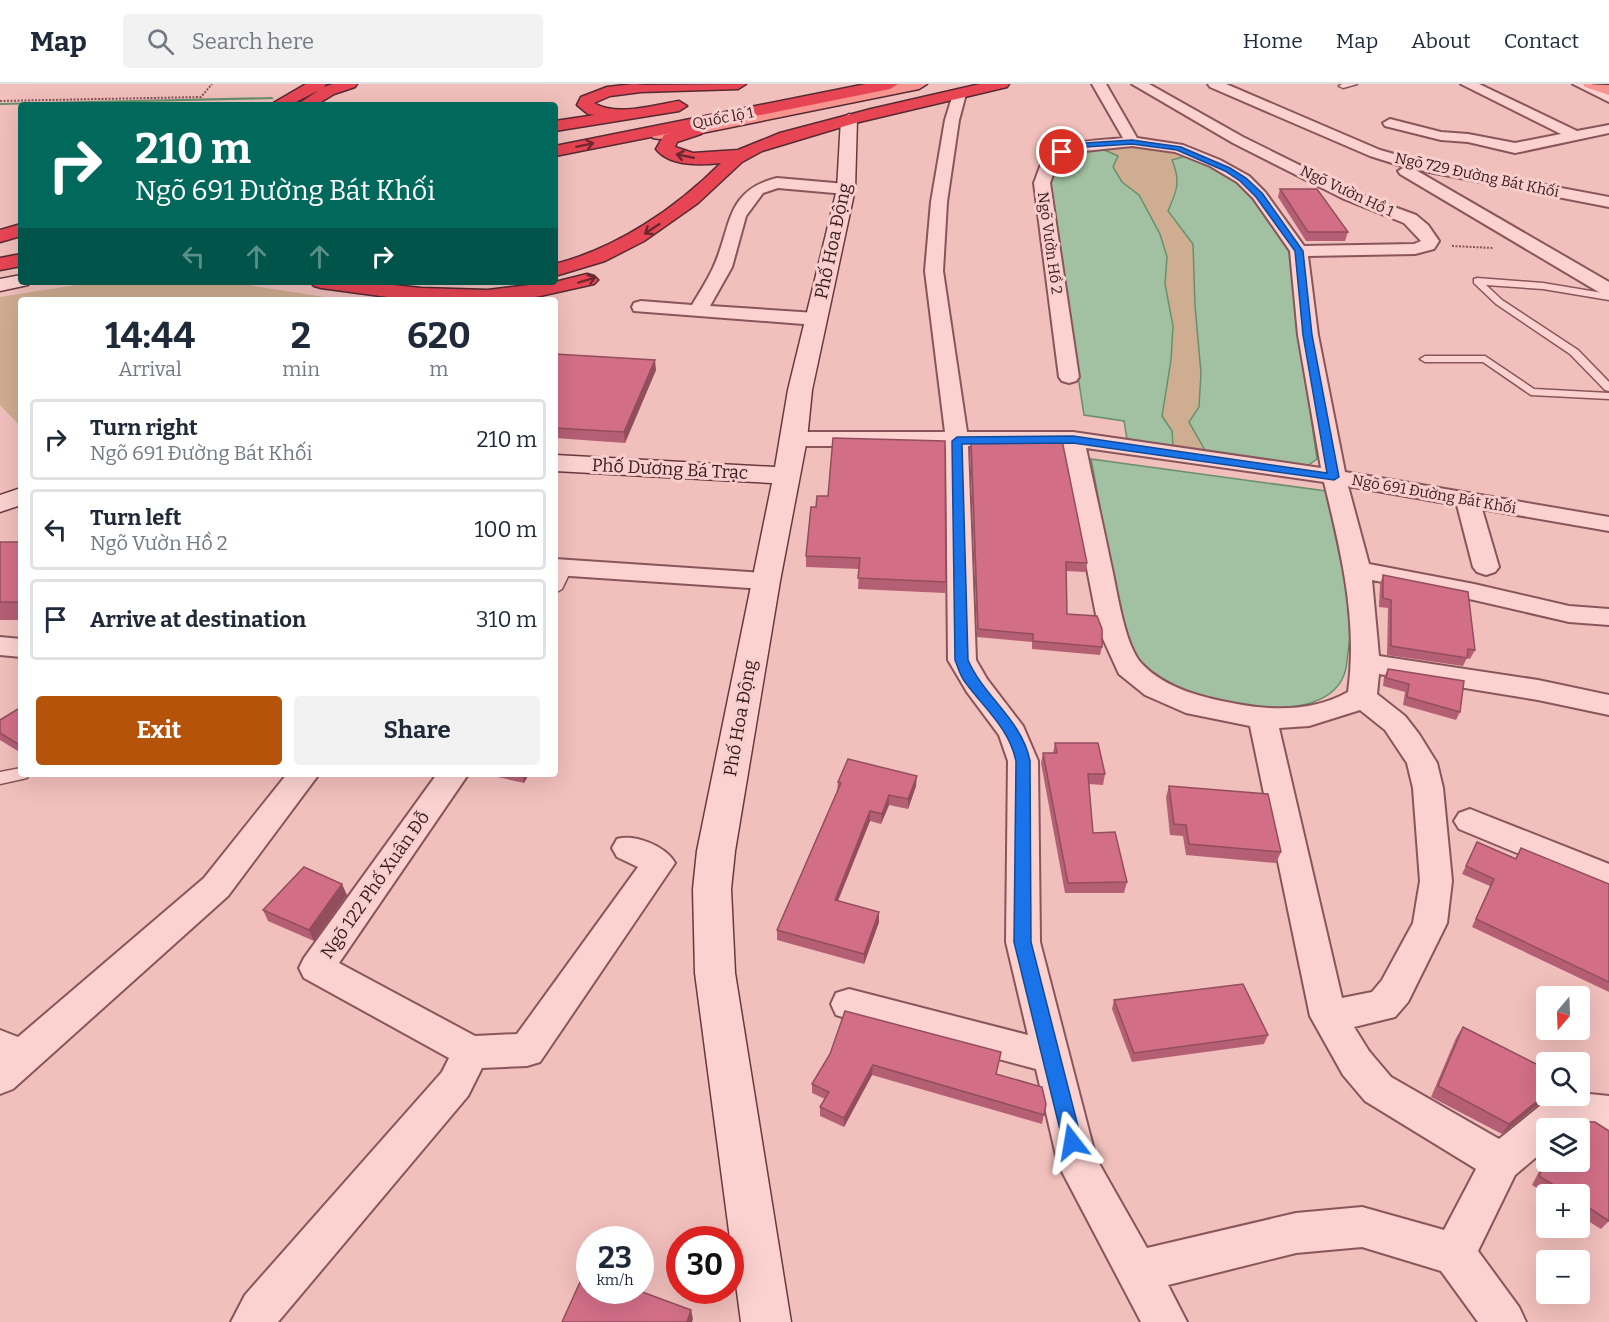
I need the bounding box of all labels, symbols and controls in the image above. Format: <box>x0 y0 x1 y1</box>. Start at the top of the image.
search box <box>123 14 543 68</box>
text: Map <box>30 25 87 58</box>
icon: search <box>144 25 177 58</box>
text: Search here <box>192 28 314 55</box>
text: Home <box>1243 28 1303 54</box>
text: Map <box>1336 28 1378 54</box>
text: About <box>1411 28 1471 54</box>
text: Contact <box>1504 28 1579 54</box>
street label: Quốc lộ 1 <box>691 103 755 133</box>
text: 210 m <box>135 124 251 174</box>
icon: right <box>36 126 114 204</box>
pin <box>1036 126 1087 177</box>
icon: arrive <box>1045 135 1078 168</box>
one-way arrow <box>575 139 594 150</box>
street label: Ngõ 729 Đường Bát Khối <box>1393 149 1561 201</box>
one-way arrow <box>675 150 695 161</box>
street label: Ngõ Vườn Hồ 1 <box>1297 161 1397 221</box>
text: Ngõ 691 Đường Bát Khối <box>135 175 435 207</box>
street label: Phố Hoa Động <box>810 181 856 301</box>
street label: Ngõ Vườn Hồ 2 <box>1034 191 1066 295</box>
one-way arrow <box>644 223 661 235</box>
icon: left <box>177 240 210 273</box>
icon: ahead <box>240 240 273 273</box>
icon: ahead <box>303 240 336 273</box>
icon: right <box>366 240 399 273</box>
one-way arrow <box>577 274 596 285</box>
text: 14:44 <box>105 314 195 358</box>
text: 2 <box>291 314 311 358</box>
text: 620 <box>407 314 471 358</box>
text: Arrival <box>118 357 182 381</box>
text: min <box>282 357 320 381</box>
text: m <box>429 357 448 381</box>
text: Turn right <box>90 414 198 441</box>
icon: right <box>39 423 72 456</box>
text: 210 m <box>477 426 537 453</box>
text: Ngõ 691 Đường Bát Khối <box>90 441 312 465</box>
street label: Phố Dương Bá Trạc <box>591 454 749 484</box>
street label: Ngõ 691 Đường Bát Khối <box>1350 471 1518 517</box>
text: Turn left <box>90 504 182 531</box>
icon: left <box>39 513 72 546</box>
text: 100 m <box>474 516 537 543</box>
text: Ngõ Vườn Hồ 2 <box>90 531 228 555</box>
icon: arrive <box>39 603 72 636</box>
text: Arrive at destination <box>90 606 306 633</box>
text: 310 m <box>476 606 537 633</box>
street label: Phố Hoa Động <box>719 658 761 778</box>
button: Exit <box>36 696 282 765</box>
button: Share <box>294 696 540 765</box>
street label: Ngõ 122 Phố Xuân Đỗ <box>316 807 434 963</box>
north arrow <box>1536 986 1590 1040</box>
map controls <box>1536 986 1590 1304</box>
button: search <box>1536 1052 1590 1106</box>
position arrow <box>1040 1110 1104 1174</box>
button: layers <box>1536 1118 1590 1172</box>
button: + <box>1536 1184 1590 1238</box>
speed limit sign: 30 <box>666 1226 744 1304</box>
text: 23 <box>598 1240 632 1276</box>
button: − <box>1536 1250 1590 1304</box>
text: km/h <box>596 1271 634 1289</box>

